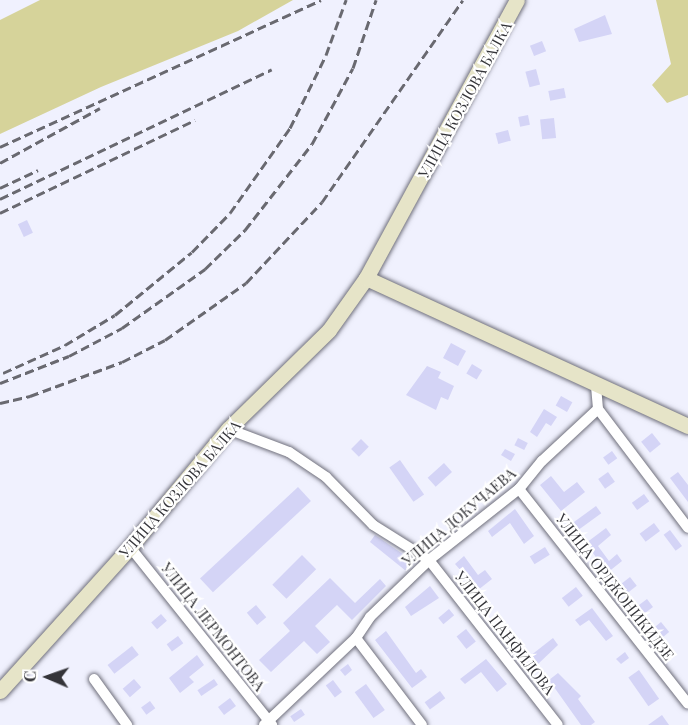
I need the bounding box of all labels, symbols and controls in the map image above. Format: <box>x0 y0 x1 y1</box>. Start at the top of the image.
street label: УЛИЦА КОЗЛОВА БАЛКА <box>414 19 516 181</box>
street label: УЛИЦА КОЗЛОВА БАЛКА <box>115 417 245 561</box>
street label: УЛИЦА ДОКУЧАЕВА <box>399 464 519 570</box>
street label: УЛИЦА ОРДЖОНИКИДЗЕ <box>552 510 678 664</box>
street label: УЛИЦА ЛЕРМОНТОВА <box>157 559 269 695</box>
street label: УЛИЦА ПАНФИЛОВА <box>451 568 559 698</box>
north arrow <box>18 647 78 707</box>
text: С <box>19 670 40 682</box>

